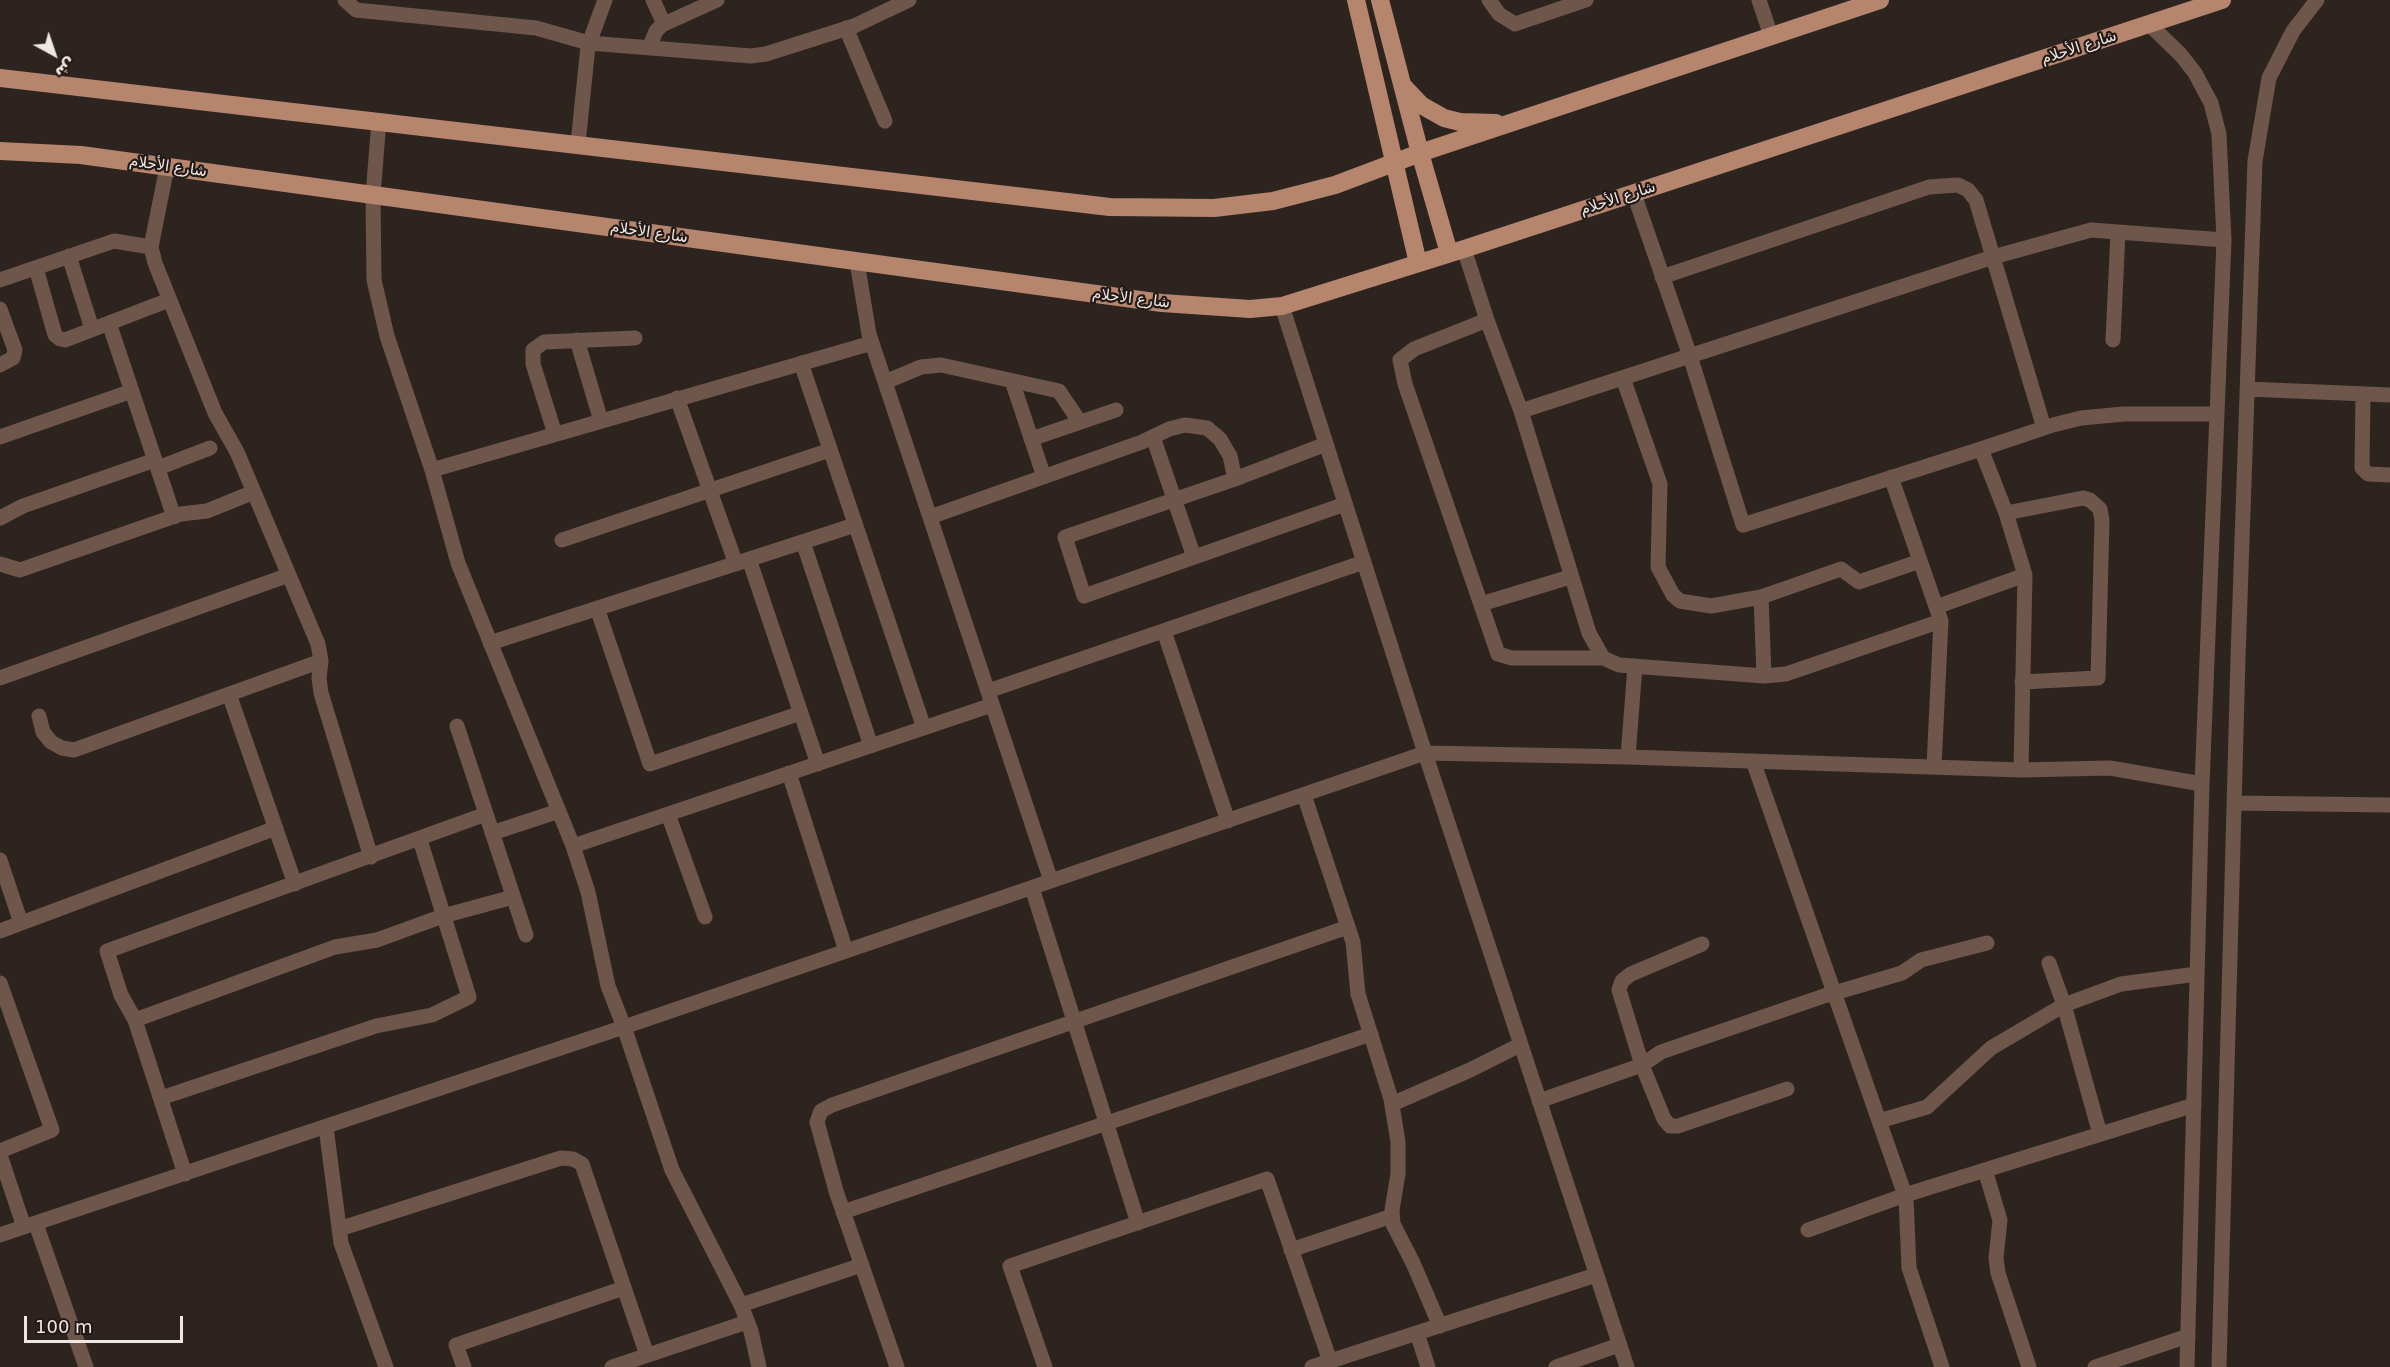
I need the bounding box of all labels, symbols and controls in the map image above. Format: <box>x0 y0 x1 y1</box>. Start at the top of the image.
north arrow <box>24 24 84 84</box>
street label: شارع الأحلام <box>2039 27 2119 69</box>
text: ش <box>51 54 80 83</box>
street label: شارع الأحلام <box>128 153 208 181</box>
street label: شارع الأحلام <box>1578 178 1658 220</box>
street label: شارع الأحلام <box>609 219 689 247</box>
street label: شارع الأحلام <box>1091 285 1171 313</box>
scale bar <box>27 1304 186 1342</box>
text: 100 m <box>35 1316 93 1337</box>

